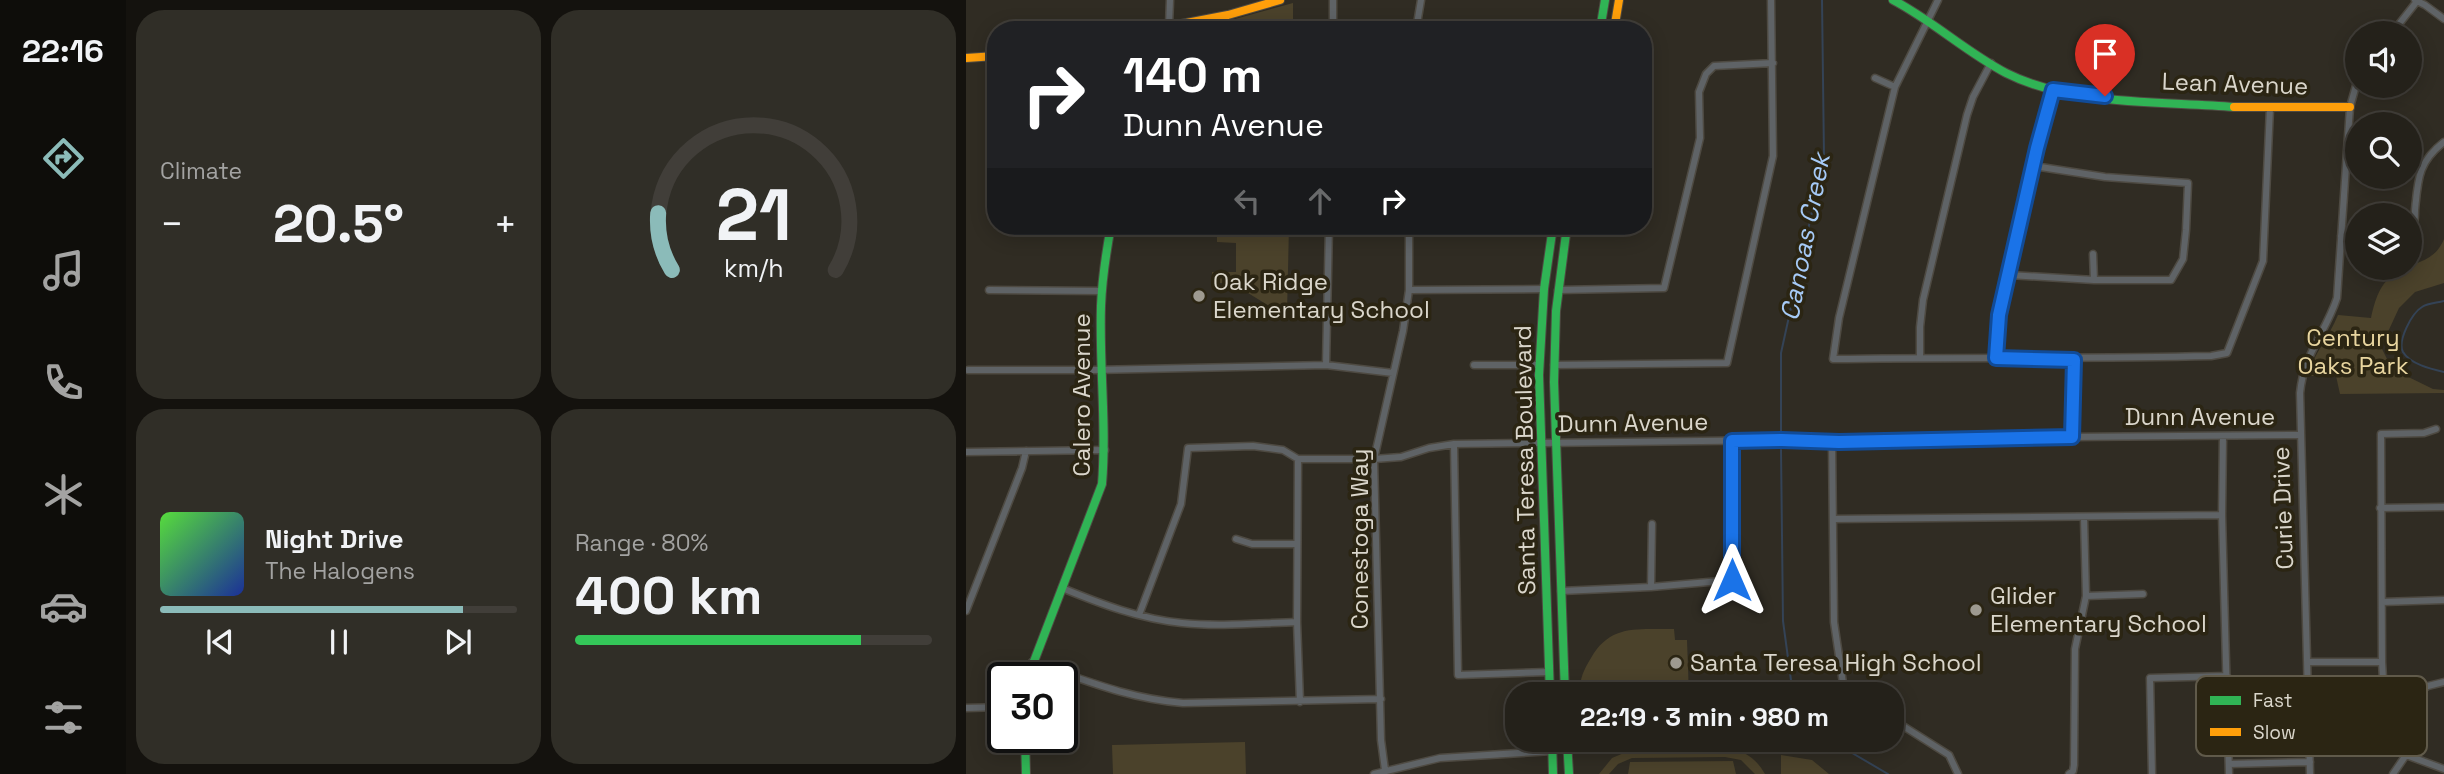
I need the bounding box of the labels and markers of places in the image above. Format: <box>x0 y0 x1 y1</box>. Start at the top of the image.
pin <box>2075 24 2135 96</box>
place label: Oak Ridge Elementary School <box>1213 266 1430 325</box>
marker: Oak Ridge Elementary School <box>1191 288 1207 304</box>
place label: Glider Elementary School <box>1990 580 2207 639</box>
marker: Glider Elementary School <box>1968 602 1984 618</box>
place label: Santa Teresa High School <box>1690 647 1982 678</box>
marker: Santa Teresa High School <box>1668 655 1684 671</box>

